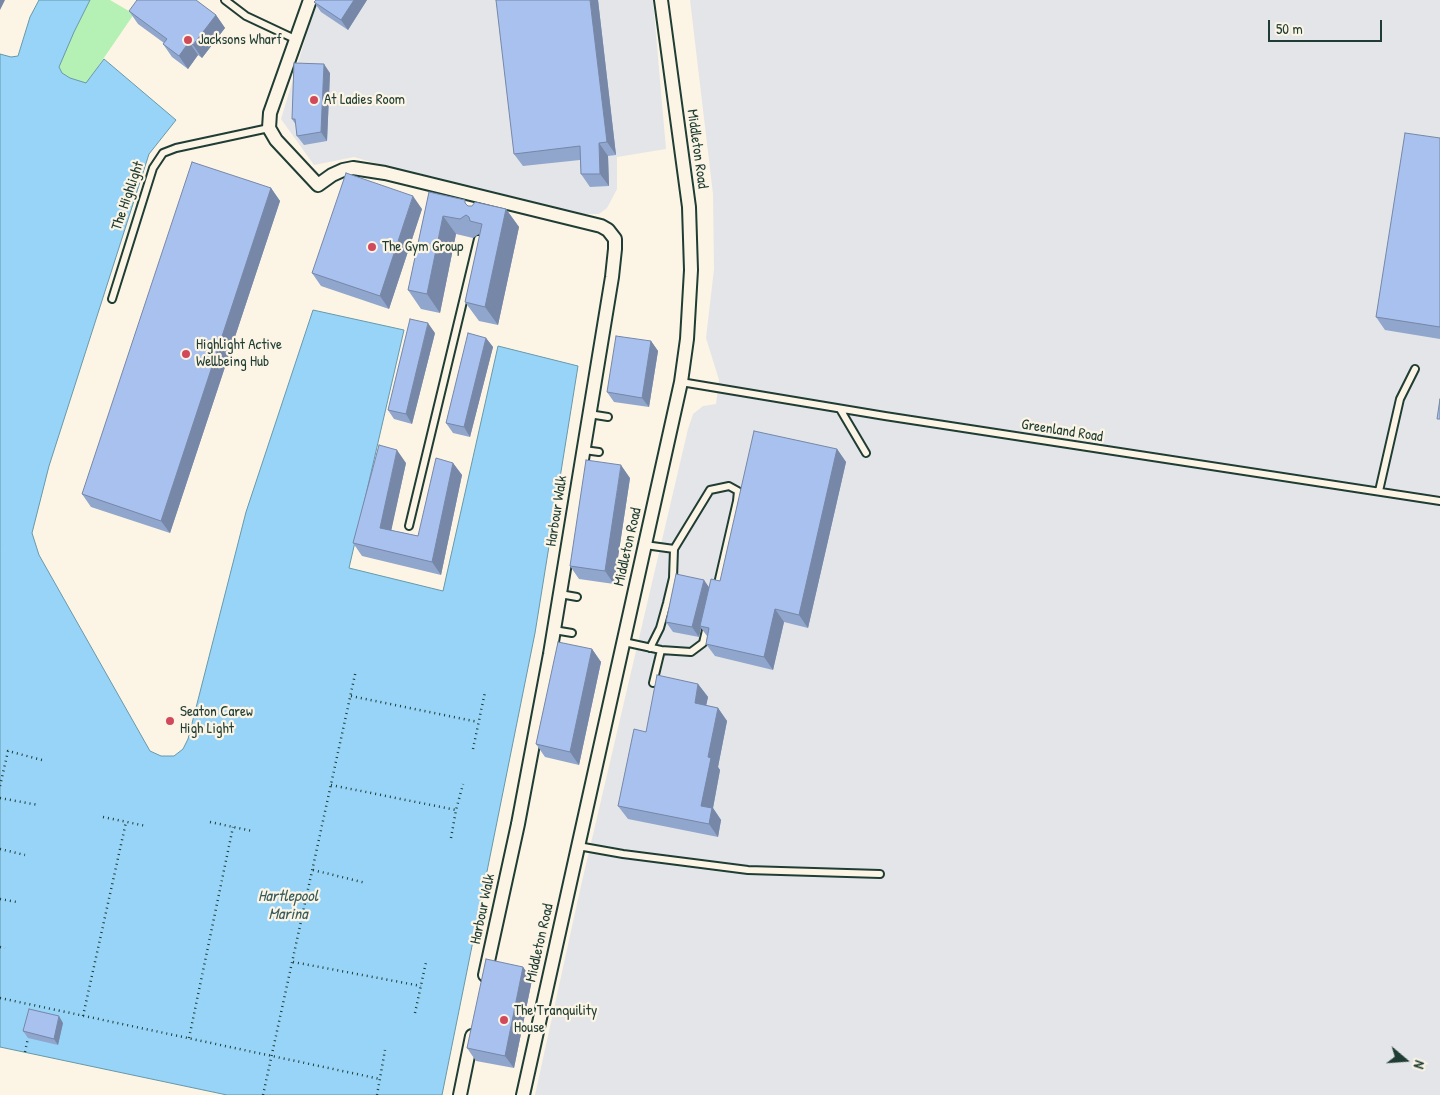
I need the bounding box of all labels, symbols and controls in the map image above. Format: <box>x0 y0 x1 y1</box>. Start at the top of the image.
scale bar <box>1270 10 1384 42</box>
text: 50 m <box>1276 18 1303 39</box>
place label: Jacksons Wharf <box>198 31 282 49</box>
marker: Jacksons Wharf <box>182 34 194 46</box>
place label: At Ladies Room <box>324 91 405 109</box>
marker: At Ladies Room <box>308 94 320 106</box>
street label: Middleton Road <box>683 108 711 190</box>
street label: The Highlight <box>108 159 148 233</box>
place label: The Gym Group <box>382 238 463 256</box>
marker: The Gym Group <box>366 241 378 253</box>
place label: Highlight Active Wellbeing Hub <box>196 336 282 371</box>
marker: Highlight Active Wellbeing Hub <box>180 348 192 360</box>
street label: Greenland Road <box>1020 416 1104 446</box>
street label: Harbour Walk <box>543 474 571 548</box>
street label: Middleton Road <box>610 506 646 588</box>
place label: Seaton Carew High Light <box>180 703 253 738</box>
marker: Seaton Carew High Light <box>164 715 176 727</box>
street label: Harbour Walk <box>467 872 499 946</box>
water label: Hartlepool Marina <box>258 887 318 925</box>
street label: Middleton Road <box>522 902 558 984</box>
place label: The Tranquility House <box>514 1002 597 1037</box>
marker: The Tranquility House <box>498 1014 510 1026</box>
north arrow <box>1380 1035 1430 1085</box>
text: N <box>1410 1058 1430 1071</box>

